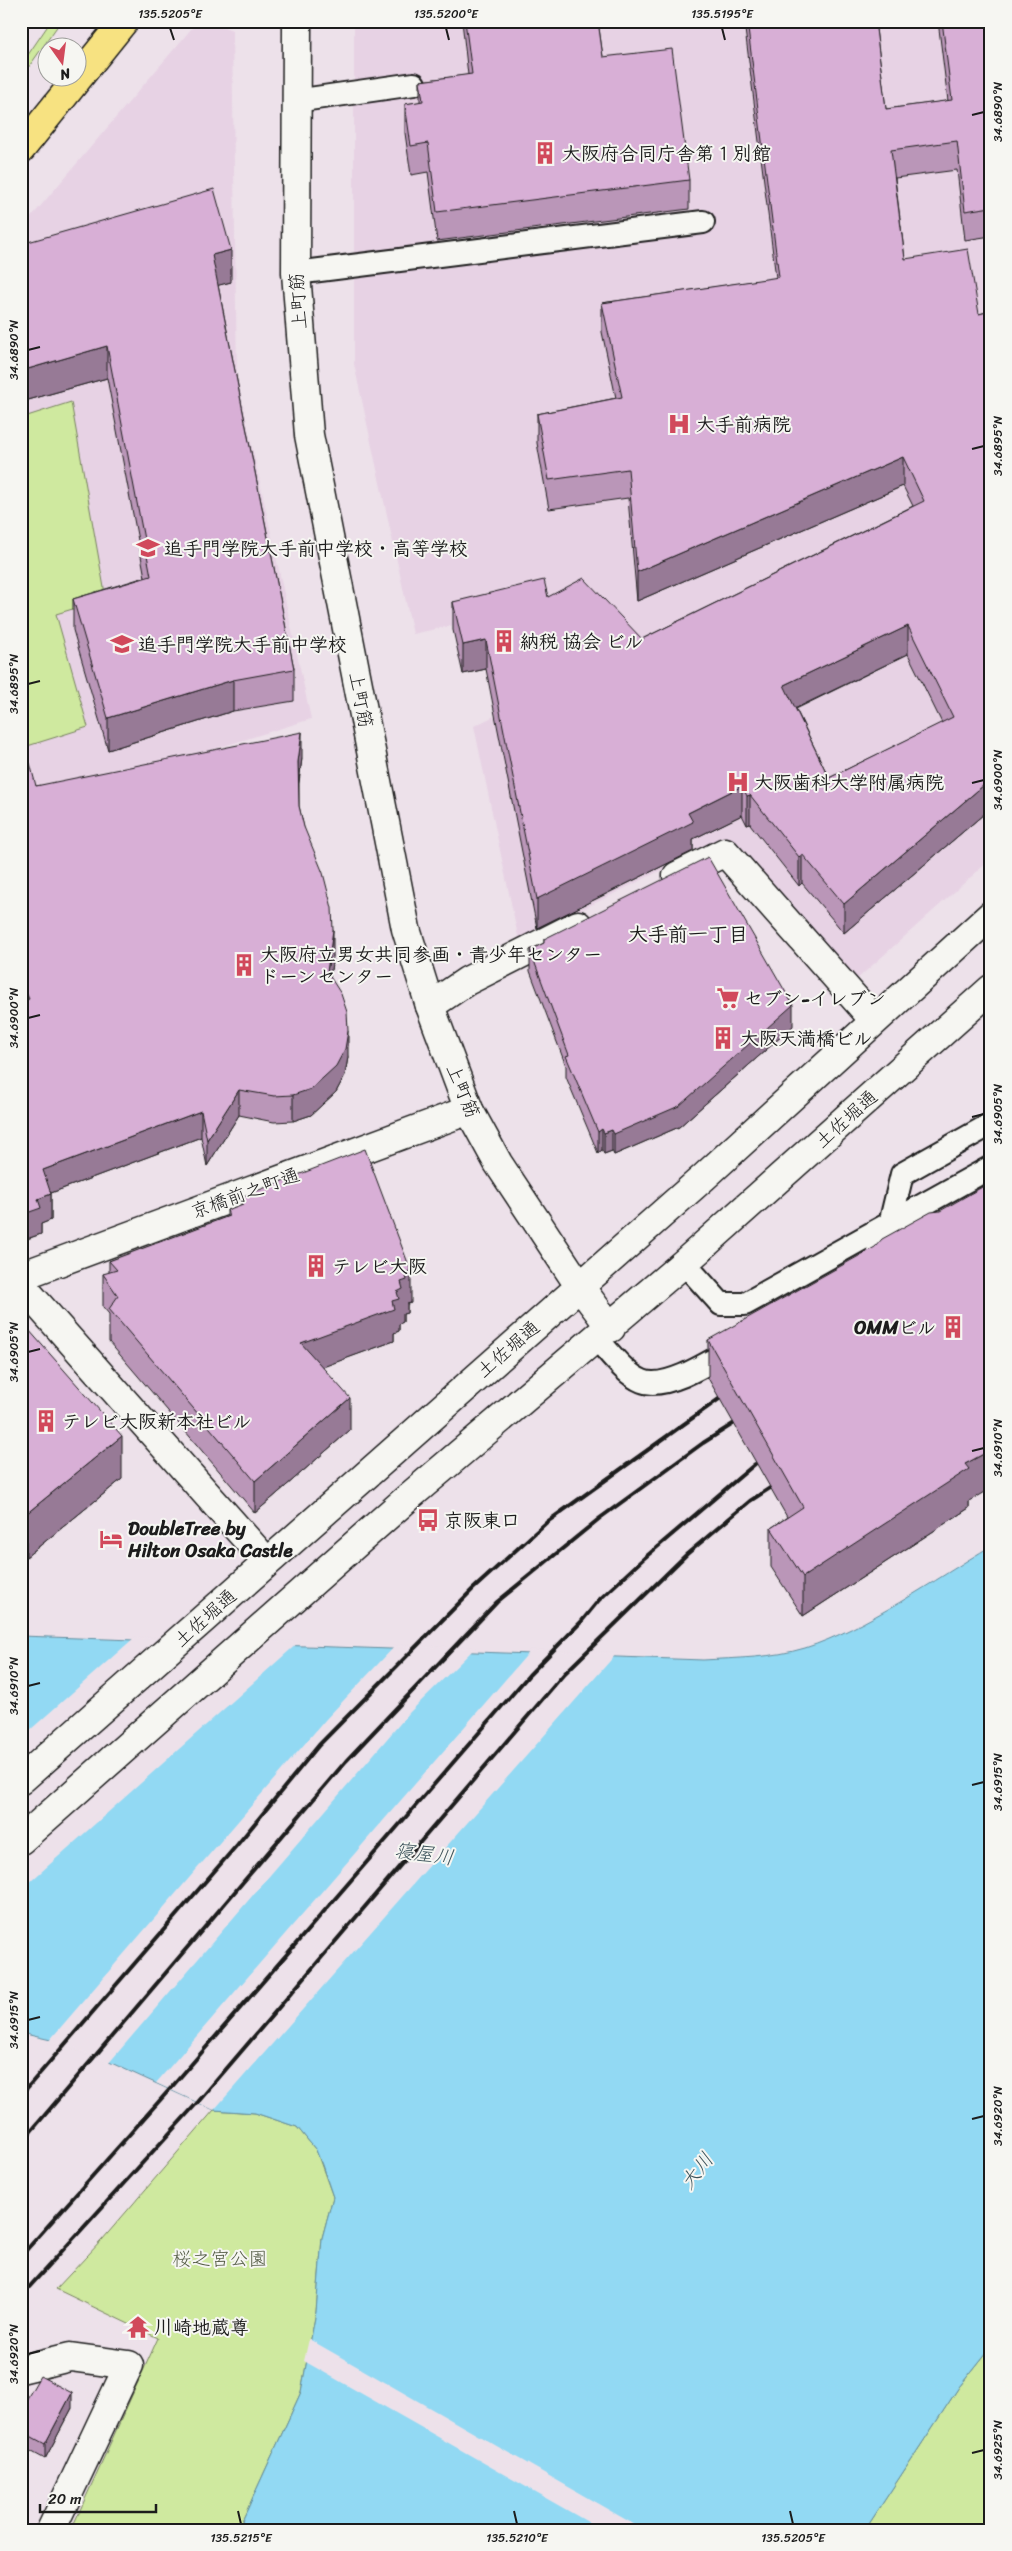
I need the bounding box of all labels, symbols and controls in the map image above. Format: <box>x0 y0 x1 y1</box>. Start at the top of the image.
text: 135.5205°E <box>138 3 203 25</box>
text: 135.5200°E <box>414 3 479 25</box>
text: 135.5195°E <box>691 3 754 25</box>
north arrow <box>38 38 88 88</box>
text: N <box>57 61 74 88</box>
text: 34.6890°N <box>987 81 1009 142</box>
place label: 大阪府合同庁舎第１別館 <box>562 137 771 170</box>
building icon: 大阪府合同庁舎第１別館 <box>532 140 558 166</box>
street label: 上町筋 <box>280 271 316 331</box>
text: 34.6890°N <box>3 319 25 380</box>
place label: 大手前病院 <box>696 408 791 441</box>
hospital icon: 大手前病院 <box>666 411 692 437</box>
text: 34.6895°N <box>987 415 1009 476</box>
place label: 追手門学院大手前中学校・高等学校 <box>164 532 468 565</box>
school or university icon: 追手門学院大手前中学校・高等学校 <box>135 535 161 561</box>
place label: 納税 協会 ビル <box>520 625 644 658</box>
place label: 追手門学院大手前中学校 <box>138 628 347 661</box>
building icon: 納税 協会 ビル <box>491 628 517 654</box>
school or university icon: 追手門学院大手前中学校 <box>109 631 135 657</box>
text: 34.6895°N <box>3 653 25 714</box>
street label: 上町筋 <box>339 669 383 731</box>
text: 34.6900°N <box>987 749 1009 810</box>
place label: 大阪歯科大学附属病院 <box>754 766 944 799</box>
hospital icon: 大阪歯科大学附属病院 <box>725 769 751 795</box>
district label: 大手前一丁目 <box>628 917 748 952</box>
place label: 大阪府立男女共同参画・青少年センター ドーンセンター <box>260 938 602 993</box>
building icon: 大阪府立男女共同参画・青少年センター ドーンセンター <box>231 952 257 978</box>
place label: セブン-イレブン <box>744 982 886 1015</box>
supermarket icon: セブン-イレブン <box>715 985 741 1011</box>
text: 34.6900°N <box>3 987 25 1048</box>
place label: 大阪天満橋ビル <box>740 1022 873 1055</box>
building icon: 大阪天満橋ビル <box>710 1025 736 1051</box>
street label: 上町筋 <box>437 1058 489 1124</box>
street label: 土佐堀通 <box>807 1081 885 1157</box>
text: 34.6905°N <box>987 1083 1009 1144</box>
street label: 京橋前之町通 <box>186 1158 304 1228</box>
place label: テレビ大阪 <box>332 1250 427 1283</box>
building icon: テレビ大阪 <box>303 1253 329 1279</box>
place label: OMMビル <box>854 1311 936 1344</box>
street label: 土佐堀通 <box>468 1312 548 1386</box>
building icon: OMMビル <box>940 1314 966 1340</box>
text: 34.6905°N <box>3 1321 25 1382</box>
place label: テレビ大阪新本社ビル <box>62 1405 252 1438</box>
building icon: テレビ大阪新本社ビル <box>33 1408 59 1434</box>
text: 34.6910°N <box>987 1418 1009 1477</box>
place label: 京阪東口 <box>444 1504 520 1537</box>
bus stop icon: 京阪東口 <box>415 1507 441 1533</box>
place label: DoubleTree by Hilton Osaka Castle <box>127 1512 293 1567</box>
hotel icon: DoubleTree by Hilton Osaka Castle <box>98 1526 124 1552</box>
street label: 土佐堀通 <box>166 1580 244 1656</box>
text: 34.6910°N <box>3 1656 25 1715</box>
text: 34.6915°N <box>987 1752 1009 1811</box>
water label: 寝屋川 <box>392 1832 456 1876</box>
text: 34.6915°N <box>3 1990 25 2049</box>
text: 34.6920°N <box>987 2085 1009 2146</box>
water label: 大川 <box>671 2144 723 2198</box>
park label: 桜之宮公園 <box>172 2242 268 2275</box>
place label: 川崎地蔵尊 <box>154 2311 249 2344</box>
temple icon: 川崎地蔵尊 <box>125 2314 151 2340</box>
text: 34.6920°N <box>3 2323 25 2384</box>
text: 34.6925°N <box>987 2420 1009 2480</box>
scale bar <box>40 2481 156 2513</box>
text: 20 m <box>48 2486 82 2512</box>
text: 135.5215°E <box>210 2527 273 2549</box>
text: 135.5210°E <box>486 2527 549 2549</box>
text: 135.5205°E <box>761 2527 826 2549</box>

